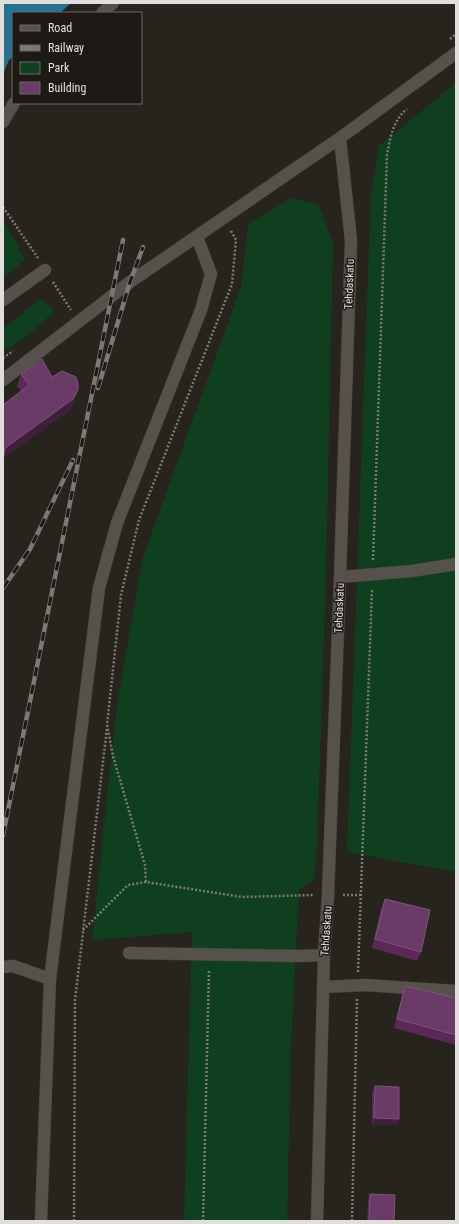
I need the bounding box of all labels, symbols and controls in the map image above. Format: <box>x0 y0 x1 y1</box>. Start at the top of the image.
legend <box>12 12 142 104</box>
text: Road <box>48 21 72 35</box>
text: Railway <box>48 41 84 55</box>
text: Park <box>48 61 70 75</box>
text: Building <box>48 81 86 95</box>
street label: Tehdaskatu <box>342 259 357 309</box>
street label: Tehdaskatu <box>332 583 347 633</box>
street label: Tehdaskatu <box>318 906 335 957</box>

